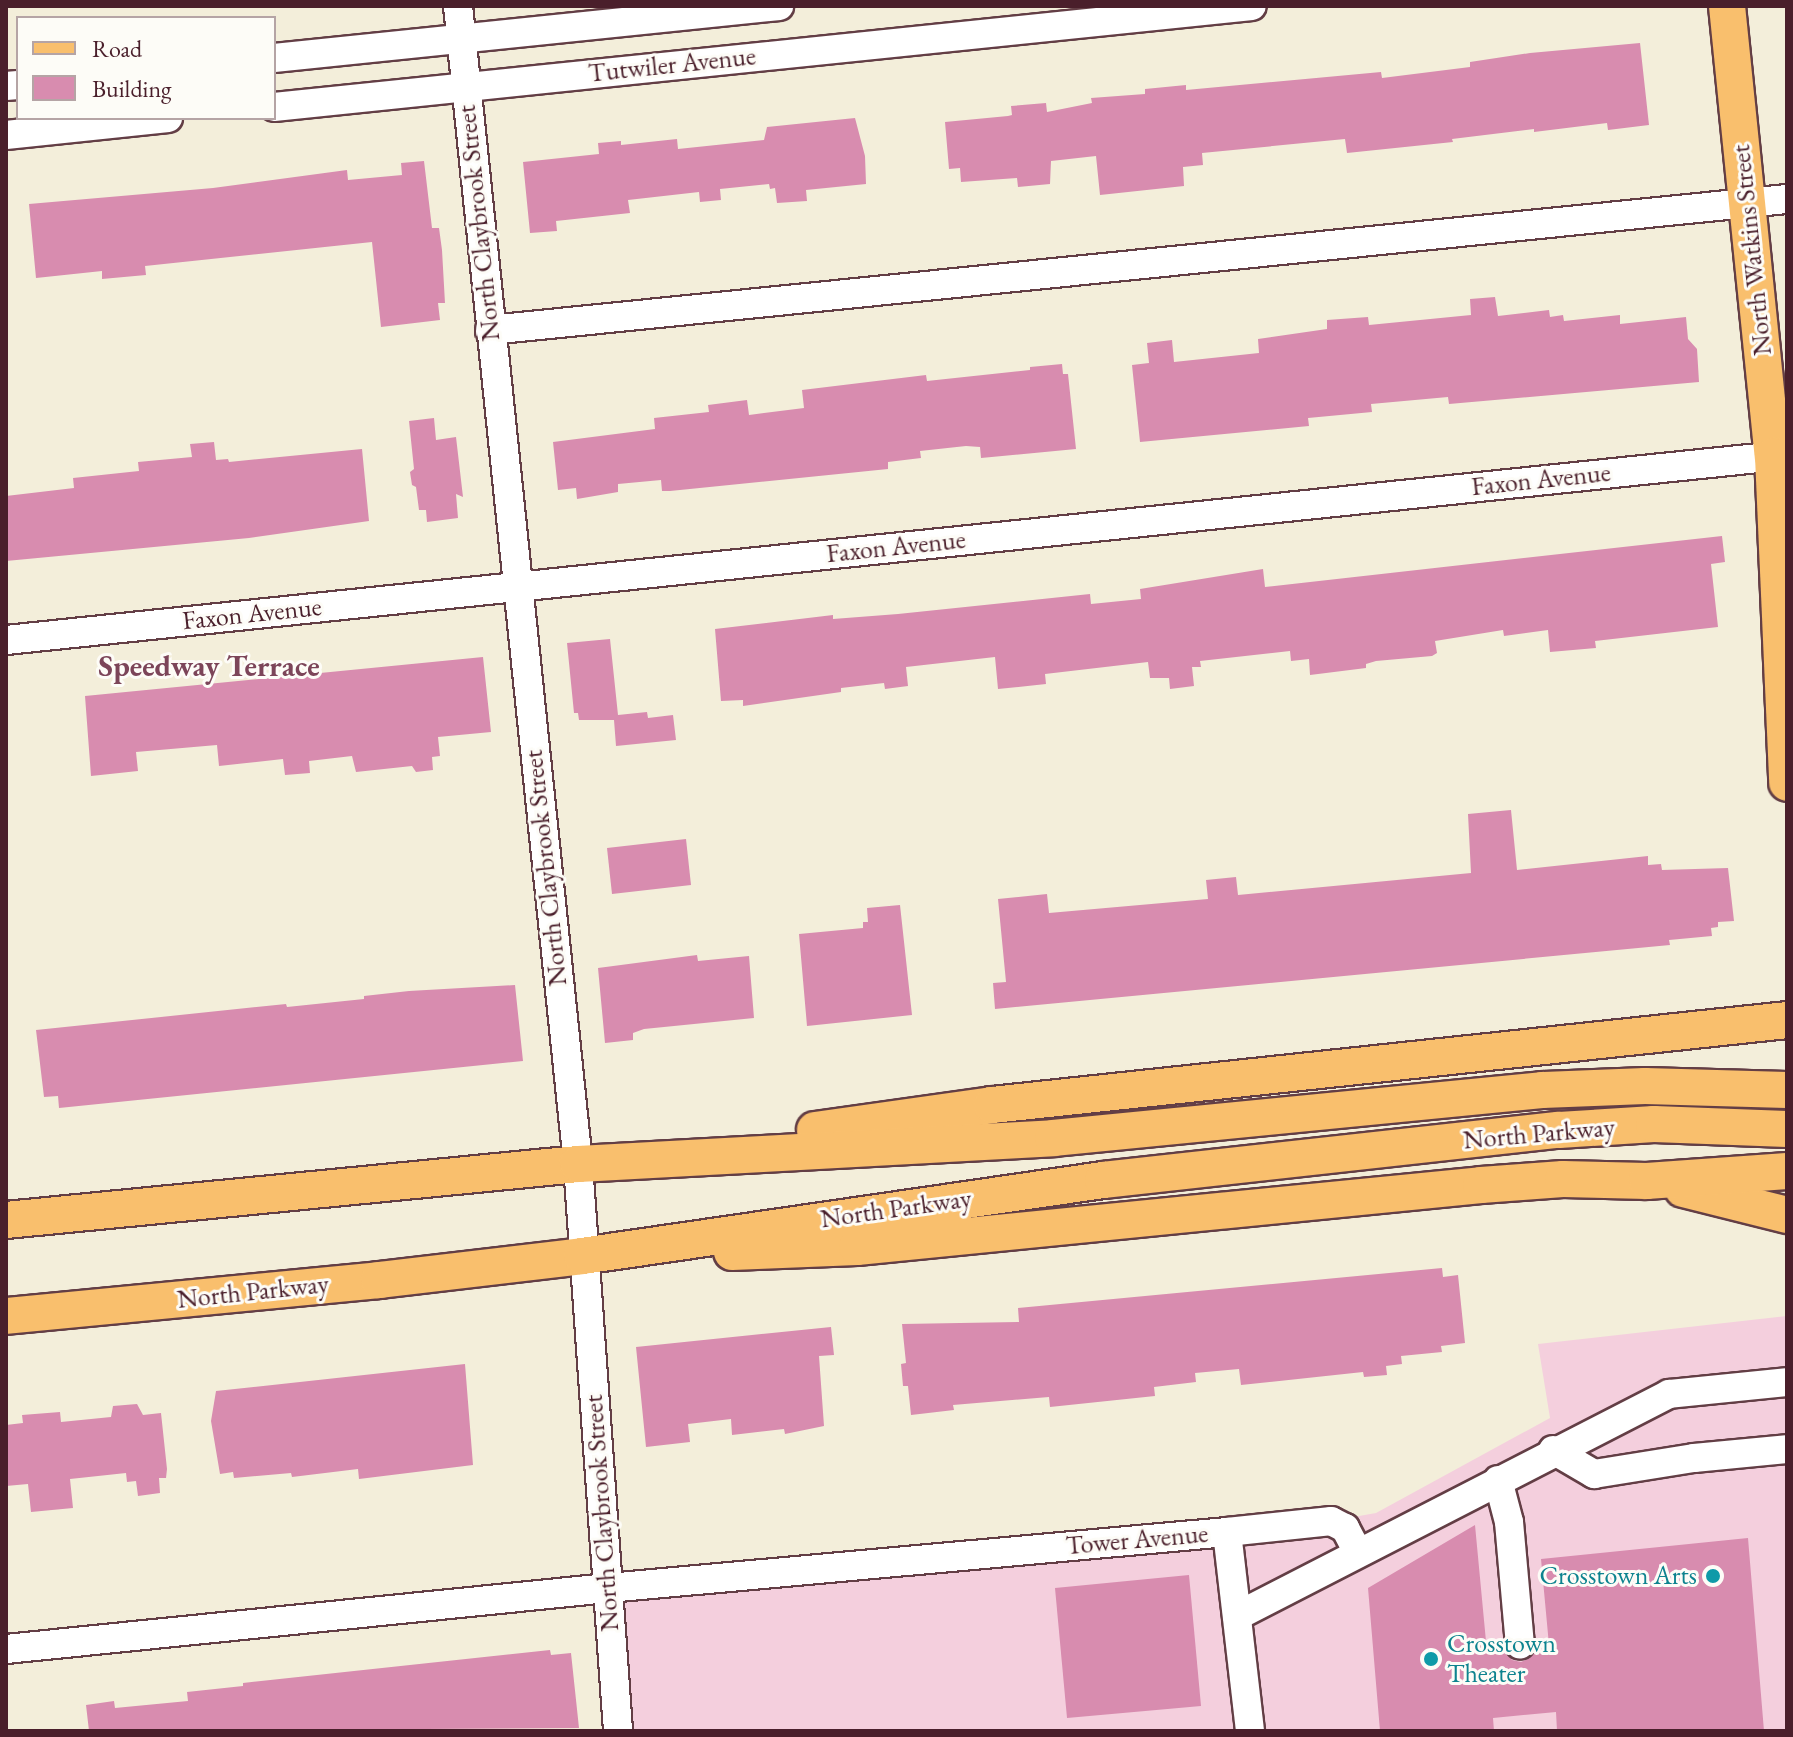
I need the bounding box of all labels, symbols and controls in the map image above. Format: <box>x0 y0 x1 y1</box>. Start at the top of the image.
legend <box>16 16 276 120</box>
text: Road <box>92 33 142 64</box>
street label: Tutwiler Avenue <box>587 41 757 89</box>
text: Building <box>92 73 172 104</box>
street label: North Claybrook Street <box>451 103 507 343</box>
street label: North Watkins Street <box>1725 143 1779 357</box>
street label: Faxon Avenue <box>1470 457 1612 503</box>
street label: Faxon Avenue <box>825 524 967 570</box>
street label: Faxon Avenue <box>181 591 323 637</box>
district label: Speedway Terrace <box>98 648 320 684</box>
street label: North Claybrook Street <box>518 748 574 988</box>
street label: North Parkway <box>1462 1112 1616 1156</box>
street label: North Parkway <box>819 1183 973 1235</box>
street label: North Parkway <box>176 1269 330 1315</box>
street label: North Claybrook Street <box>578 1394 626 1632</box>
street label: Tower Avenue <box>1064 1518 1210 1562</box>
place label: Crosstown Arts <box>1540 1560 1697 1592</box>
marker: Crosstown Arts <box>1704 1567 1722 1585</box>
place label: Crosstown Theater <box>1447 1628 1556 1690</box>
marker: Crosstown Theater <box>1422 1650 1440 1668</box>

